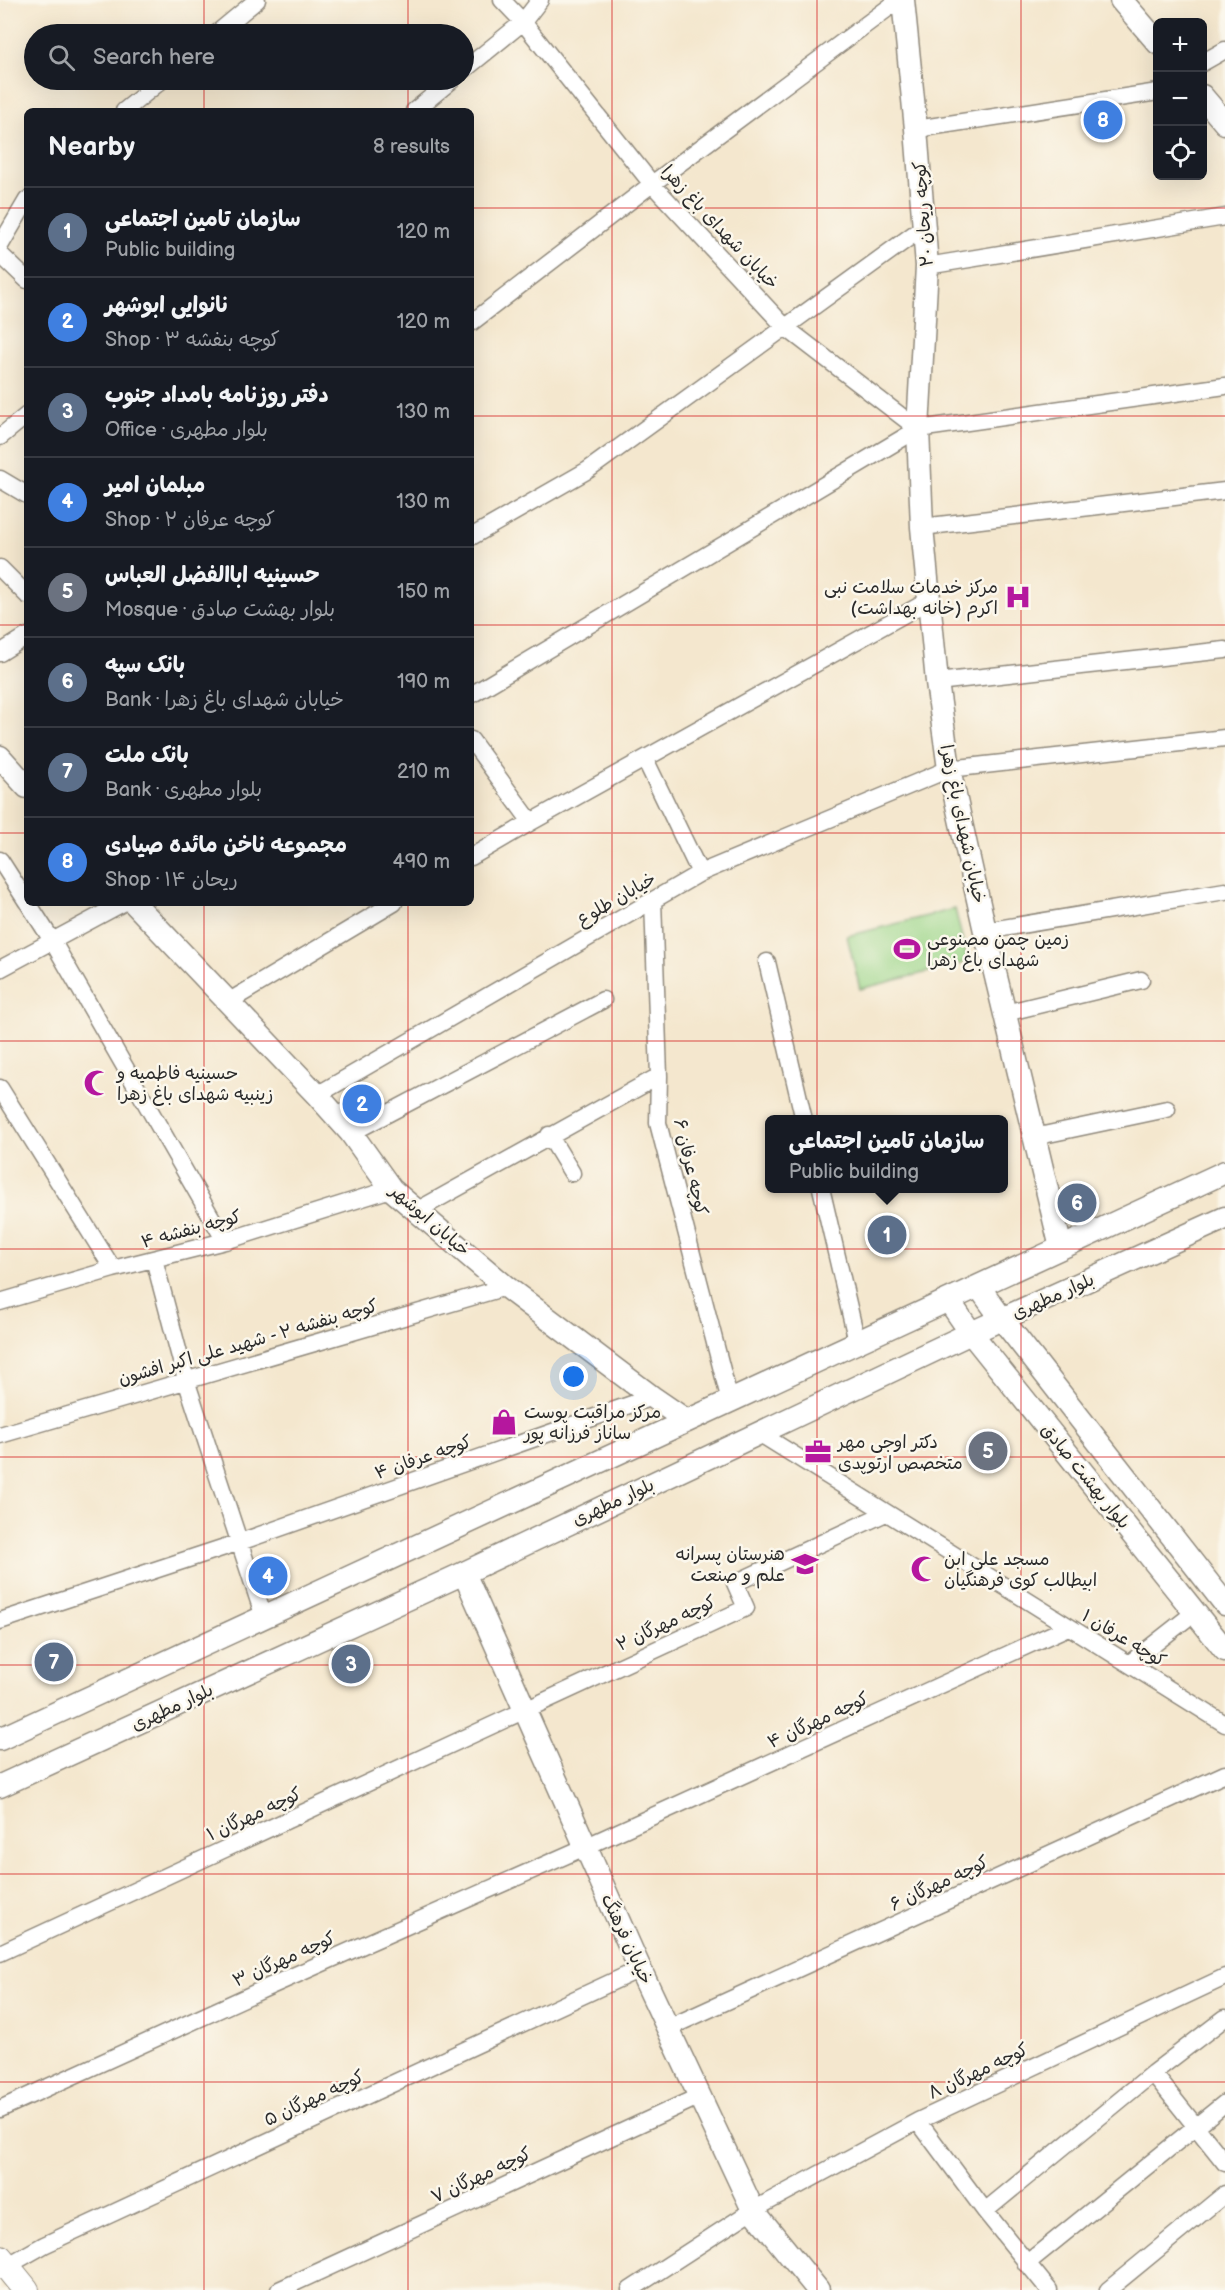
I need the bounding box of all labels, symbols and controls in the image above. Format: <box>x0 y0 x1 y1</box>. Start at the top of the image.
map controls <box>1153 18 1207 180</box>
button: + <box>1153 18 1207 72</box>
search box <box>24 24 474 90</box>
icon: search <box>45 41 78 74</box>
text: Search here <box>93 44 215 71</box>
button: − <box>1153 72 1207 126</box>
pin: 8 <box>1084 98 1122 142</box>
button: locate <box>1153 126 1207 180</box>
text: Nearby <box>48 132 135 163</box>
text: 8 results <box>373 135 450 159</box>
street label: کوچه ریحان ۲۰ <box>909 160 939 268</box>
street label: خیابان شهدای باغ زهرا <box>656 161 783 294</box>
text: سازمان تامین اجتماعی <box>105 206 301 233</box>
text: 1 <box>63 220 72 244</box>
text: 120 m <box>397 220 450 244</box>
text: Public building <box>105 238 235 262</box>
text: نانوایی ابوشهر <box>105 292 230 319</box>
text: 2 <box>62 310 73 334</box>
text: 120 m <box>397 310 450 334</box>
text: Shop · کوچه بنفشه ۳ <box>105 328 280 352</box>
text: دفتر روزنامه بامداد جنوب <box>105 382 329 409</box>
text: 3 <box>62 400 73 424</box>
text: 130 m <box>396 400 450 424</box>
text: Office · بلوار مطهری <box>105 418 268 442</box>
text: مبلمان امیر <box>105 472 205 499</box>
text: 4 <box>62 490 73 514</box>
text: 130 m <box>396 490 450 514</box>
text: Shop · کوچه عرفان ۲ <box>105 508 275 532</box>
text: حسینیه اباالفضل العباس <box>105 562 320 589</box>
place label: مرکز خدمات سلامت نبی اکرم (خانه بهداشت) <box>824 577 998 622</box>
text: 5 <box>62 580 73 604</box>
text: 150 m <box>397 580 450 604</box>
hospital icon: مرکز خدمات سلامت نبی اکرم (خانه بهداشت) <box>1003 582 1033 612</box>
text: Mosque · بلوار بهشت صادق <box>105 598 335 622</box>
text: بانک سپه <box>105 652 185 679</box>
text: 6 <box>61 670 74 694</box>
text: 190 m <box>397 670 450 694</box>
text: Bank · خیابان شهدای باغ‌ زهرا <box>105 688 344 712</box>
text: بانک ملت <box>105 742 189 769</box>
street label: خیابان شهدای باغ‌ زهرا <box>934 743 990 906</box>
text: 7 <box>62 760 73 784</box>
text: 210 m <box>397 760 450 784</box>
text: Bank · بلوار مطهری <box>105 778 262 802</box>
text: مجموعه ناخن مائده صیادی <box>105 832 347 859</box>
text: 8 <box>61 850 74 874</box>
text: 490 m <box>393 850 450 874</box>
text: Shop · ریحان ۱۴ <box>105 868 238 892</box>
street label: خیابان طلوع <box>573 868 660 931</box>
place label: زمین چمن مصنوعی شهدای باغ زهرا <box>927 929 1069 972</box>
sports icon: زمین چمن مصنوعی شهدای باغ زهرا <box>892 934 922 964</box>
place label: حسینیه فاطمیه و زینبیه شهدای باغ زهرا <box>115 1063 273 1106</box>
mosque icon: حسینیه فاطمیه و زینبیه شهدای باغ زهرا <box>82 1068 112 1098</box>
pin: 2 <box>342 1082 382 1126</box>
popup <box>765 1115 1008 1193</box>
street label: کوچه عرفان ۶ <box>668 1117 712 1218</box>
text: سازمان تامین اجتماعی <box>789 1128 984 1155</box>
text: Public building <box>789 1160 919 1184</box>
street label: خیابان ابوشهر <box>384 1179 474 1261</box>
pin: 6 <box>1058 1180 1096 1226</box>
street label: کوچه بنفشه ۴ <box>139 1206 244 1254</box>
pin: 1 <box>868 1212 906 1258</box>
street label: بلوار مطهری <box>1009 1269 1098 1324</box>
street label: کوچه بنفشه ۲ - شهید علی اکبر افشون <box>116 1295 381 1391</box>
your location <box>559 1362 588 1391</box>
place label: مرکز مراقبت پوست ساناز فرزانه پور <box>522 1402 661 1445</box>
shop icon: مرکز مراقبت پوست ساناز فرزانه پور <box>489 1407 519 1437</box>
street label: بلوار بهشت صادق <box>1037 1419 1135 1533</box>
pin: 5 <box>968 1428 1008 1474</box>
street label: کوچه عرفان ۴ <box>372 1431 475 1485</box>
place label: دکتر اوجی مهر متخصص ارتوپدی <box>836 1432 963 1475</box>
office icon: دکتر اوجی مهر متخصص ارتوپدی <box>803 1437 833 1467</box>
street label: بلوار مطهری <box>569 1474 658 1531</box>
place label: هنرستان پسرانه علم و صنعت <box>675 1544 785 1589</box>
school or university icon: هنرستان پسرانه علم و صنعت <box>790 1549 820 1579</box>
place label: مسجد علی ابن ابیطالب کوی فرهنگیان <box>944 1549 1097 1591</box>
pin: 4 <box>248 1554 288 1598</box>
mosque icon: مسجد علی ابن ابیطالب کوی فرهنگیان <box>909 1554 939 1584</box>
street label: کوچه مهرگان ۲ <box>613 1591 720 1657</box>
street label: کوچه عرفان ۱ <box>1077 1605 1170 1673</box>
pin: 7 <box>34 1640 74 1684</box>
pin: 3 <box>332 1642 370 1686</box>
street label: بلوار مطهری <box>128 1679 217 1736</box>
street label: کوچه مهرگان ۴ <box>764 1688 873 1754</box>
street label: کوچه مهرگان ۱ <box>204 1783 306 1846</box>
street label: کوچه مهرگان ۶ <box>887 1851 993 1916</box>
street label: خیابان فرهنگ <box>596 1891 657 1988</box>
street label: کوچه مهرگان ۳ <box>230 1927 340 1992</box>
street label: کوچه مهرگان ۸ <box>925 2039 1032 2105</box>
street label: کوچه مهرگان ۵ <box>261 2066 368 2132</box>
street label: کوچه مهرگان ۷ <box>428 2143 535 2209</box>

